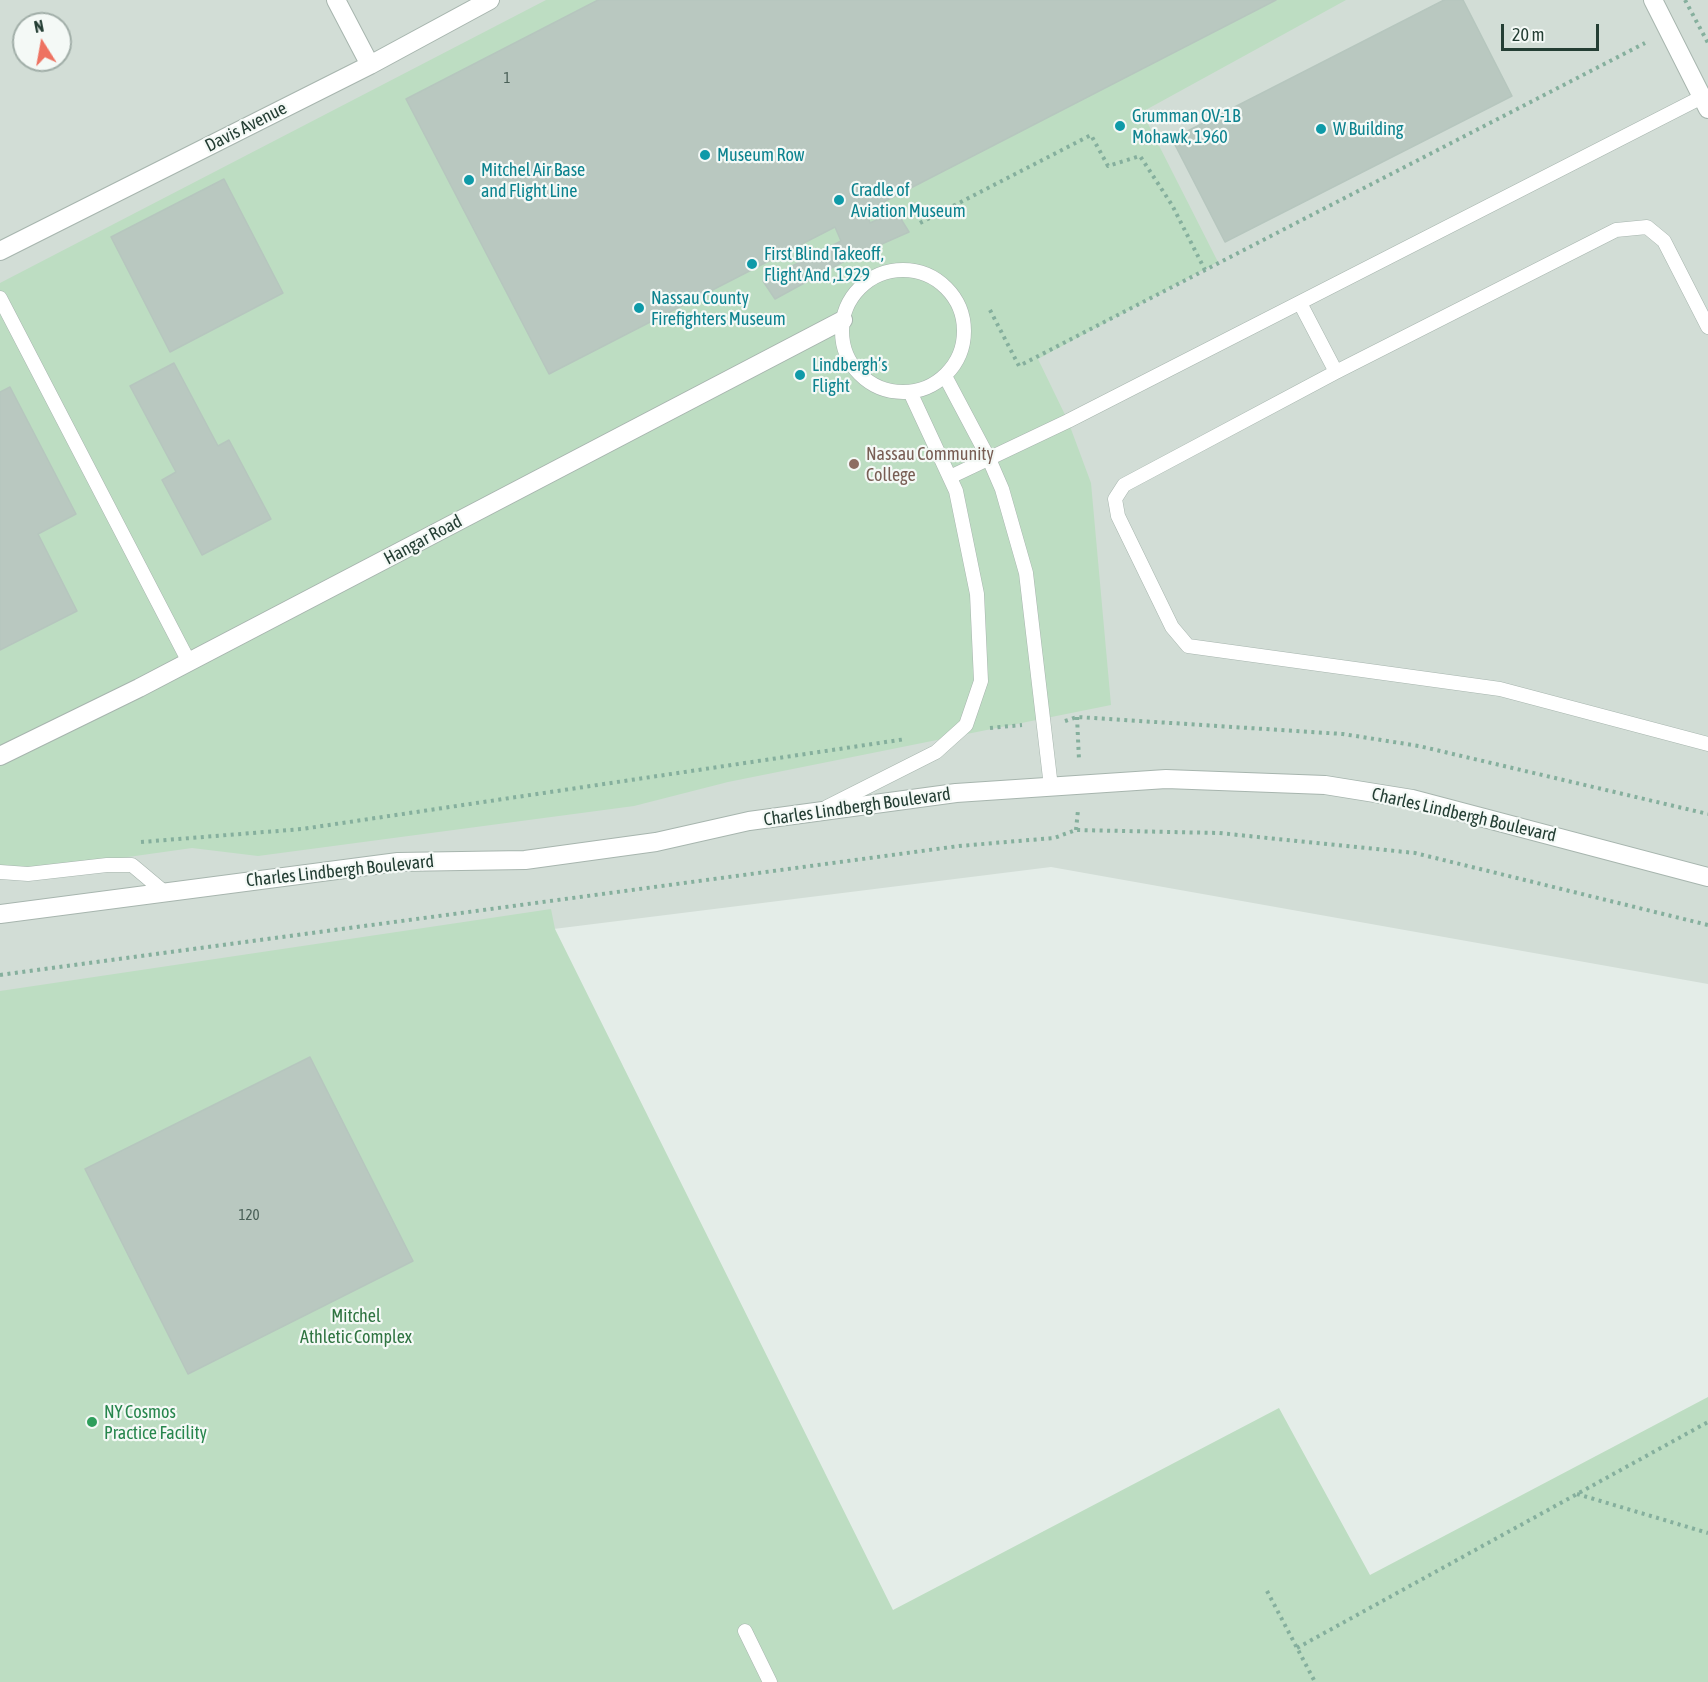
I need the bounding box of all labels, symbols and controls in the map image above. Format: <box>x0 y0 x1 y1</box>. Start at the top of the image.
north arrow <box>12 12 72 72</box>
scale bar <box>1504 12 1602 50</box>
text: N <box>33 17 45 36</box>
text: 20 m <box>1512 24 1544 45</box>
house number: 1 <box>503 69 511 87</box>
street label: Davis Avenue <box>202 97 290 157</box>
place label: Grumman OV-1B Mohawk, 1960 <box>1132 105 1241 148</box>
place label: W Building <box>1333 118 1404 140</box>
marker: Grumman OV-1B Mohawk, 1960 <box>1113 119 1127 133</box>
marker: W Building <box>1314 122 1328 136</box>
place label: Museum Row <box>717 144 804 166</box>
marker: Museum Row <box>698 148 712 162</box>
place label: Mitchel Air Base and Flight Line <box>481 159 585 201</box>
marker: Mitchel Air Base and Flight Line <box>462 173 476 187</box>
place label: Cradle of Aviation Museum <box>851 179 966 222</box>
marker: Cradle of Aviation Museum <box>832 193 846 207</box>
place label: First Blind Takeoff, Flight And ,1929 <box>764 243 884 286</box>
marker: First Blind Takeoff, Flight And ,1929 <box>745 257 759 271</box>
place label: Nassau County Firefighters Museum <box>651 287 786 330</box>
marker: Nassau County Firefighters Museum <box>632 301 646 315</box>
place label: Lindbergh’s Flight <box>812 354 888 397</box>
marker: Lindbergh’s Flight <box>793 368 807 382</box>
place label: Nassau Community College <box>866 443 994 486</box>
marker: Nassau Community College <box>847 457 861 471</box>
street label: Hangar Road <box>380 510 466 570</box>
street label: Charles Lindbergh Boulevard <box>762 783 952 831</box>
street label: Charles Lindbergh Boulevard <box>1370 783 1558 847</box>
street label: Charles Lindbergh Boulevard <box>245 850 435 892</box>
house number: 120 <box>238 1206 260 1224</box>
park label: Mitchel Athletic Complex <box>300 1305 412 1348</box>
place label: NY Cosmos Practice Facility <box>104 1401 207 1444</box>
marker: NY Cosmos Practice Facility <box>85 1415 99 1429</box>

